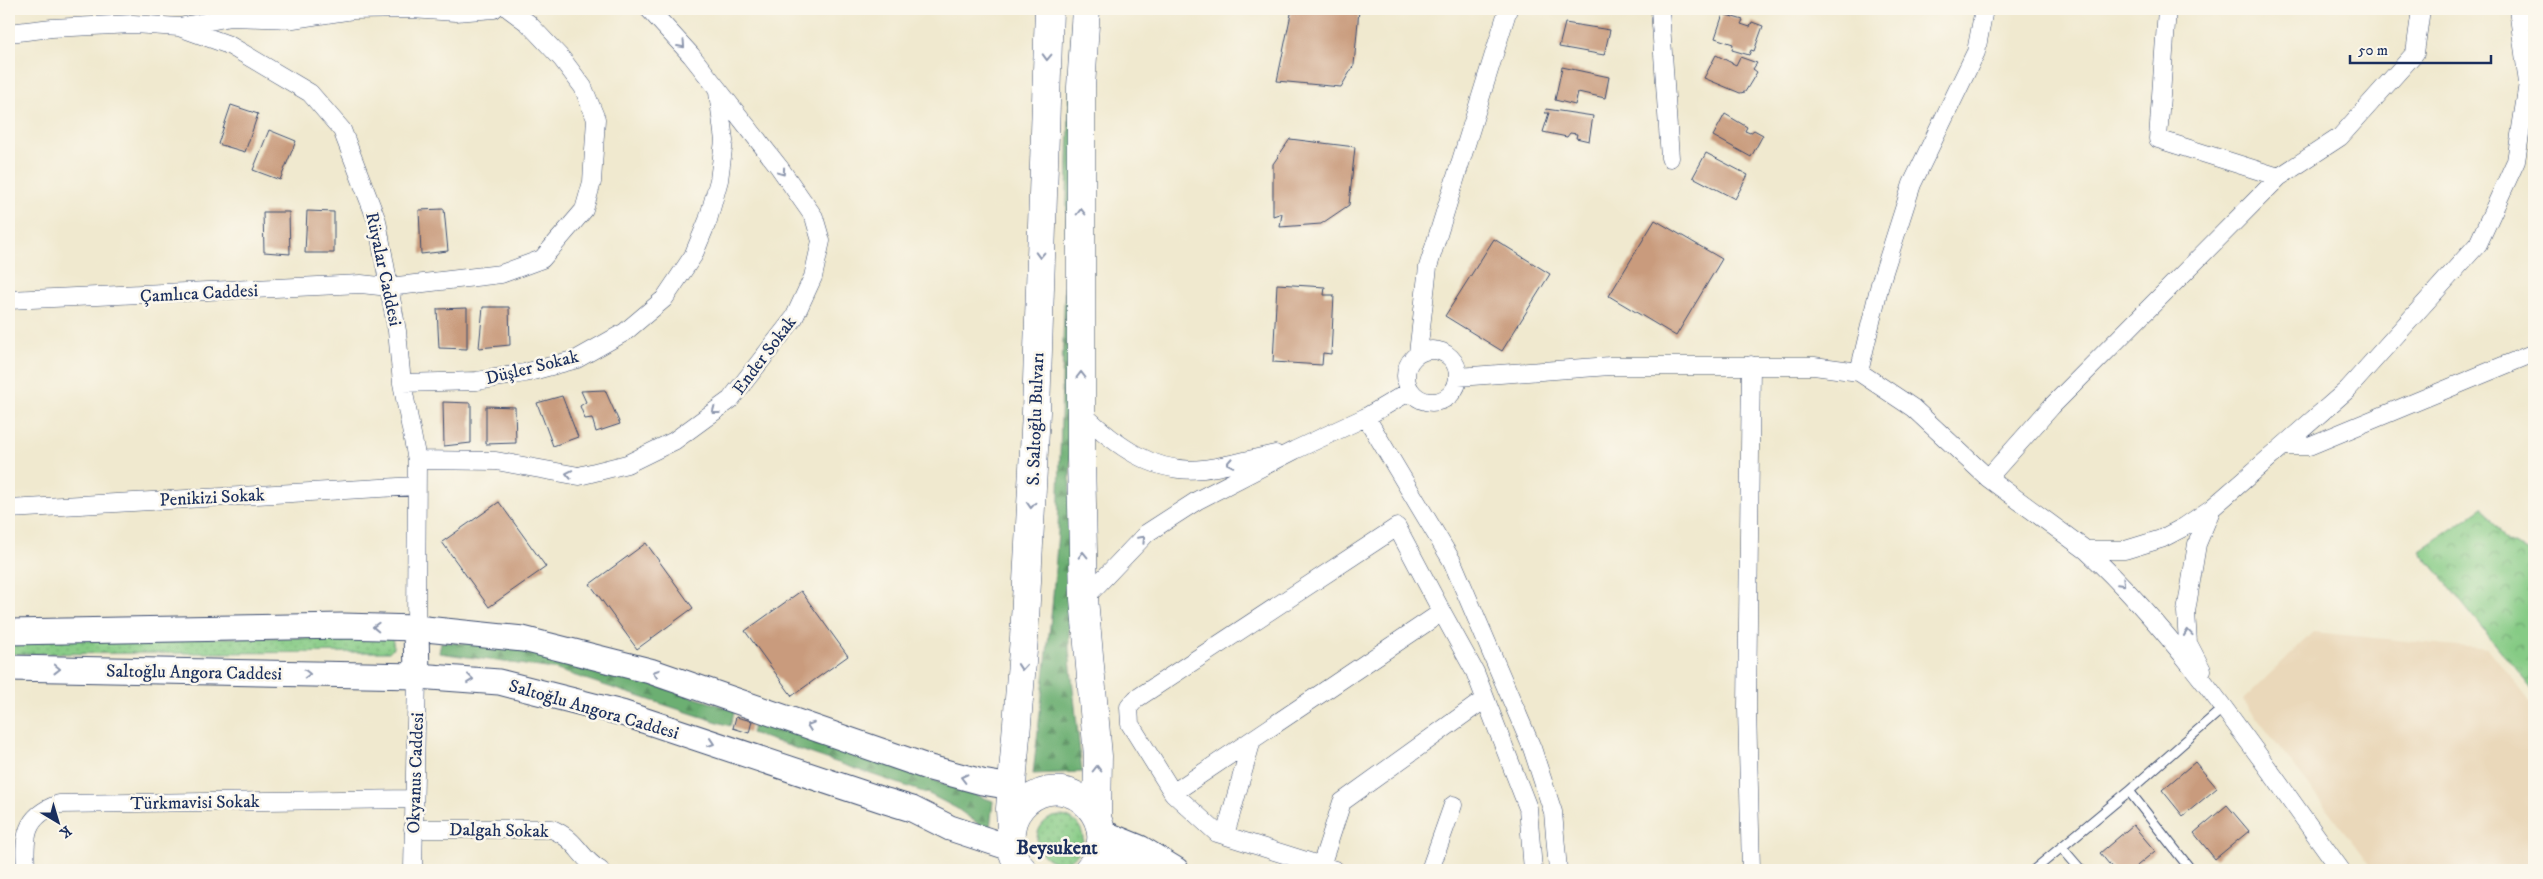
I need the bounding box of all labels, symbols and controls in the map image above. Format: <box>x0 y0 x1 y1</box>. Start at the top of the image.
scale bar <box>2350 32 2492 64</box>
one-way arrow <box>676 39 685 48</box>
text: 50 m <box>2358 41 2388 60</box>
one-way arrow <box>1041 54 1052 62</box>
one-way arrow <box>777 166 785 175</box>
one-way arrow <box>1076 208 1086 216</box>
street label: Rüyalar Caddesi <box>360 210 406 328</box>
one-way arrow <box>1035 252 1045 259</box>
street label: Çamlıca Caddesi <box>139 280 259 308</box>
street label: Ender Sokak <box>728 312 802 399</box>
street label: Düşler Sokak <box>483 346 581 390</box>
street label: S. Saltoğlu Bulvarı <box>1023 352 1049 486</box>
one-way arrow <box>1076 370 1086 378</box>
one-way arrow <box>711 405 721 414</box>
one-way arrow <box>1225 457 1234 468</box>
one-way arrow <box>565 470 574 480</box>
street label: Penikizi Sokak <box>159 484 265 512</box>
one-way arrow <box>1026 501 1036 509</box>
one-way arrow <box>1136 536 1145 545</box>
one-way arrow <box>1078 550 1088 558</box>
one-way arrow <box>2116 577 2125 586</box>
one-way arrow <box>372 622 380 632</box>
one-way arrow <box>2182 629 2193 637</box>
street label: Saltoğlu Angora Caddesi <box>106 660 282 686</box>
one-way arrow <box>54 663 62 674</box>
one-way arrow <box>1017 663 1028 671</box>
one-way arrow <box>304 669 312 679</box>
one-way arrow <box>652 669 661 679</box>
one-way arrow <box>466 673 474 684</box>
street label: Saltoğlu Angora Caddesi <box>506 675 681 745</box>
street label: Okyanus Caddesi <box>403 712 429 834</box>
one-way arrow <box>806 722 815 732</box>
one-way arrow <box>706 737 715 747</box>
one-way arrow <box>1092 765 1103 773</box>
one-way arrow <box>959 773 968 784</box>
street label: Türkmavisi Sokak <box>130 791 260 815</box>
north arrow <box>32 796 82 846</box>
street label: Dalgah Sokak <box>449 819 549 843</box>
text: K <box>55 821 75 842</box>
district label: Beysukent <box>1016 836 1098 861</box>

